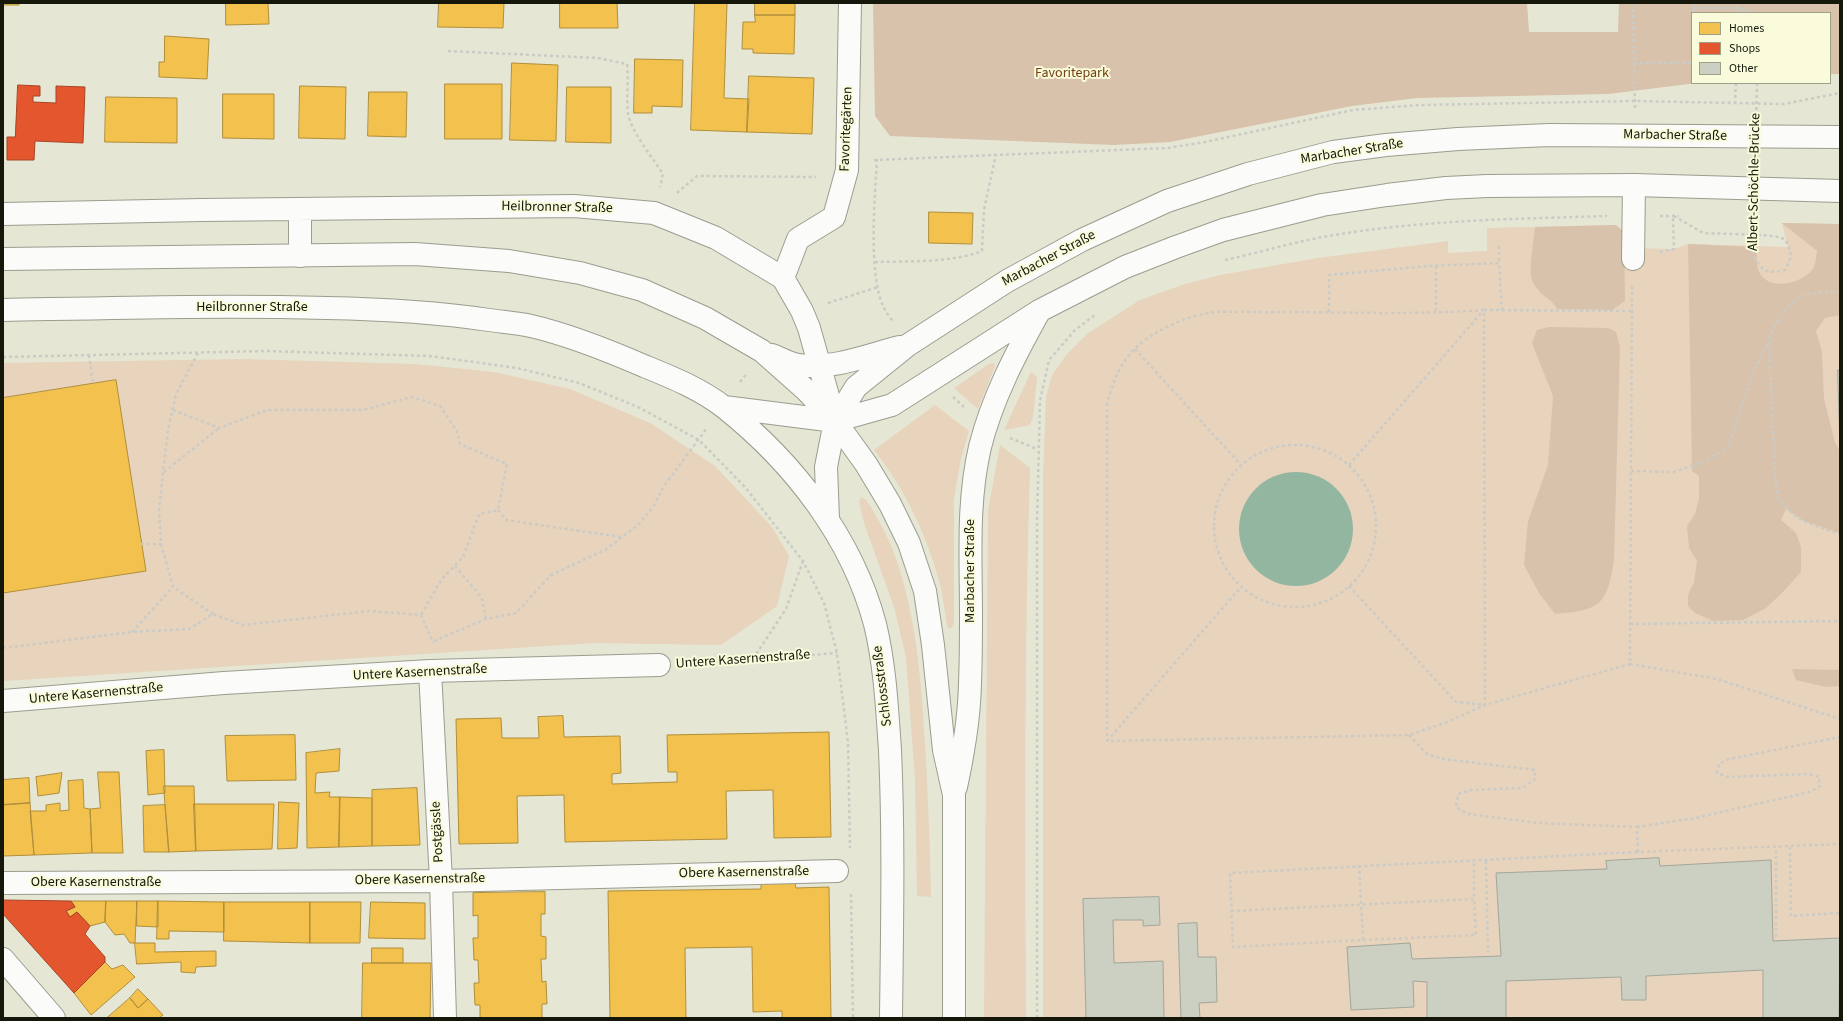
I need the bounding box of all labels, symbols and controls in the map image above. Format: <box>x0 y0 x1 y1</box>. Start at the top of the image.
legend <box>1691 12 1831 84</box>
text: Homes <box>1729 20 1764 37</box>
text: Shops <box>1729 40 1760 57</box>
text: Other <box>1729 60 1758 77</box>
park label: Favoritepark <box>1035 66 1109 82</box>
street label: Favoritegärten <box>837 86 857 172</box>
street label: Albert-Schöchle-Brücke <box>1745 113 1765 251</box>
street label: Marbacher Straße <box>1623 127 1727 145</box>
street label: Marbacher Straße <box>1299 136 1405 168</box>
street label: Heilbronner Straße <box>501 199 613 217</box>
street label: Marbacher Straße <box>999 227 1099 291</box>
street label: Heilbronner Straße <box>196 300 308 316</box>
street label: Marbacher Straße <box>963 519 979 623</box>
street label: Schlossstraße <box>870 645 896 727</box>
street label: Untere Kasernenstraße <box>675 647 811 673</box>
street label: Untere Kasernenstraße <box>352 661 488 685</box>
street label: Untere Kasernenstraße <box>28 680 164 708</box>
street label: Postgässle <box>428 801 448 863</box>
street label: Obere Kasernenstraße <box>679 863 809 883</box>
street label: Obere Kasernenstraße <box>355 870 485 890</box>
street label: Obere Kasernenstraße <box>31 875 161 891</box>

